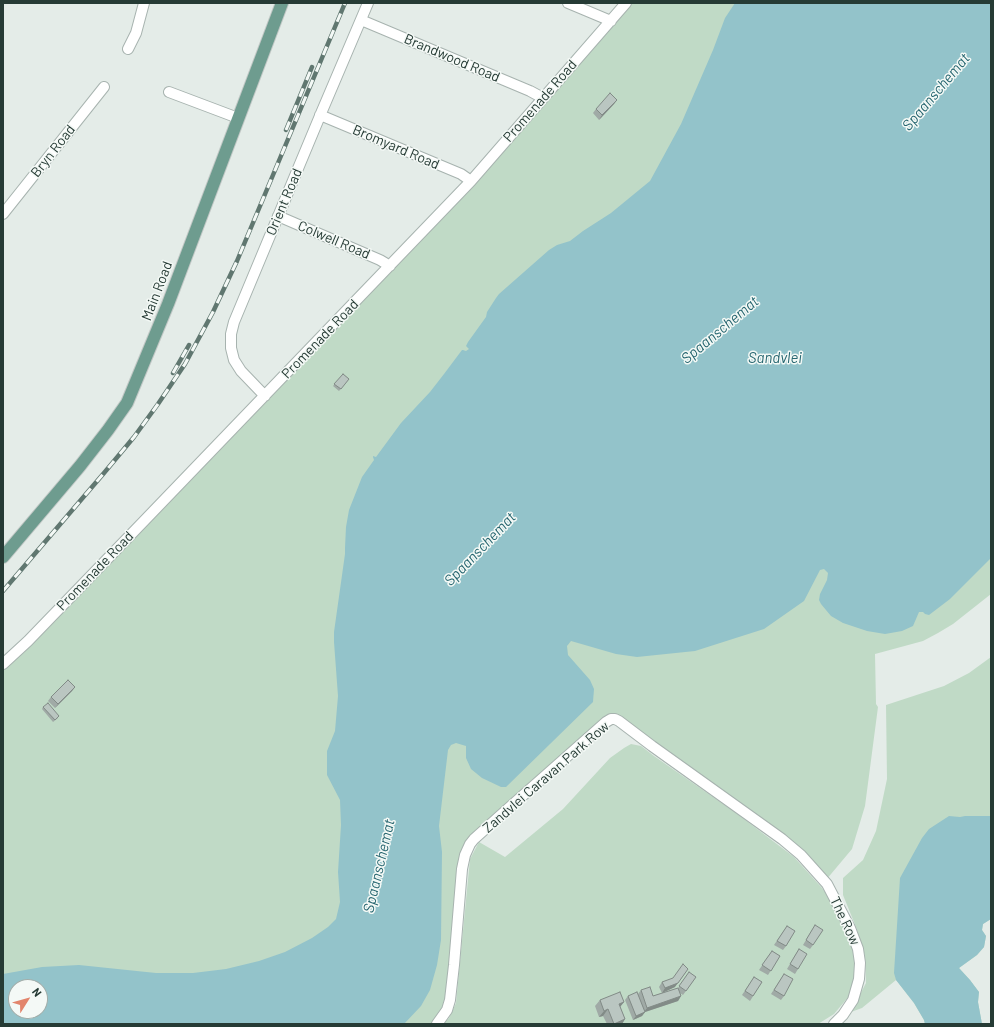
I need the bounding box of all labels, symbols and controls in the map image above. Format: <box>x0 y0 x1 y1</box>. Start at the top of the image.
street label: Brandwood Road <box>401 30 503 86</box>
water label: Spaanschemat <box>898 50 974 134</box>
street label: Promenade Road <box>500 56 580 146</box>
street label: Bryn Road <box>27 121 79 181</box>
street label: Bromyard Road <box>350 121 442 173</box>
street label: Orient Road <box>262 166 306 238</box>
street label: Colwell Road <box>295 217 373 263</box>
street label: Main Road <box>138 259 176 323</box>
water label: Spaanschemat <box>678 292 762 368</box>
street label: Promenade Road <box>278 296 362 382</box>
water label: Sandvlei <box>748 349 802 367</box>
water label: Spaanschemat <box>440 508 520 590</box>
street label: Promenade Road <box>53 528 137 614</box>
street label: Zandvlei Caravan Park Row <box>480 718 612 836</box>
water label: Spaanschemat <box>359 817 399 915</box>
street label: The Row <box>826 894 864 948</box>
north arrow <box>8 979 48 1019</box>
text: N <box>30 985 45 999</box>

